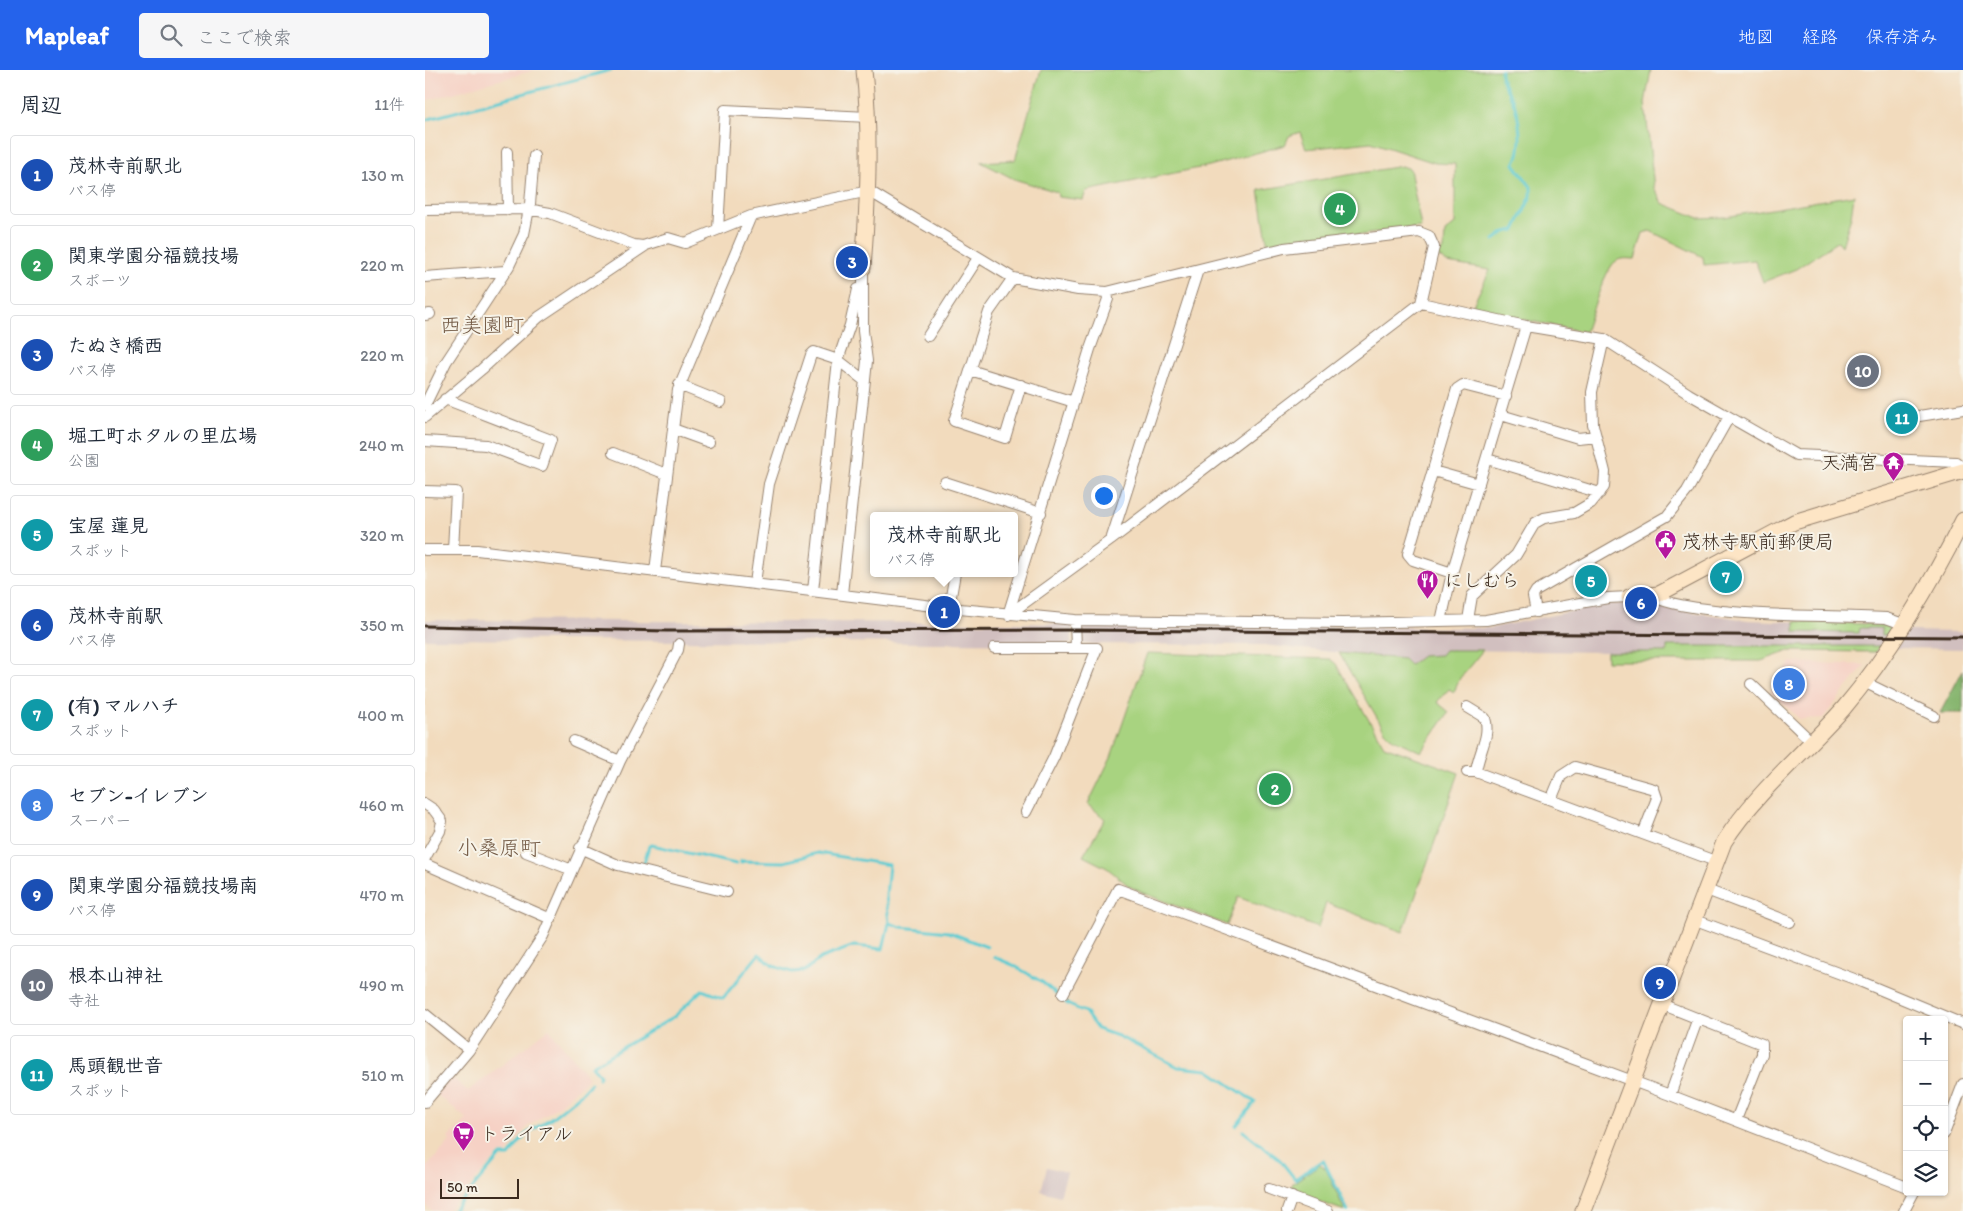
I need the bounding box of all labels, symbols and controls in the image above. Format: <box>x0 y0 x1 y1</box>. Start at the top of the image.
search box <box>139 13 489 58</box>
text: Mapleaf <box>25 21 109 50</box>
icon: search <box>157 21 185 49</box>
text: ここで検索 <box>197 26 292 49</box>
text: 地図 <box>1738 26 1774 48</box>
text: 経路 <box>1802 26 1838 48</box>
text: 保存済み <box>1866 26 1938 48</box>
text: 周辺 <box>20 92 62 117</box>
text: 11件 <box>374 95 405 114</box>
text: 茂林寺前駅北 <box>68 154 182 177</box>
text: 1 <box>33 166 41 185</box>
text: 130 m <box>361 166 404 185</box>
text: バス停 <box>68 181 116 200</box>
pin: 4 <box>1324 190 1356 228</box>
pin: 3 <box>836 243 868 281</box>
text: 関東学園分福競技場 <box>68 244 239 267</box>
text: 2 <box>33 256 41 275</box>
text: 220 m <box>360 256 404 275</box>
text: スポーツ <box>68 271 132 290</box>
district label: 西美園町 <box>440 312 524 337</box>
text: たぬき橋西 <box>68 334 163 357</box>
text: 3 <box>33 346 41 365</box>
text: 220 m <box>360 346 404 365</box>
pin: 10 <box>1847 352 1879 390</box>
text: バス停 <box>68 361 116 380</box>
pin: 11 <box>1886 399 1918 437</box>
text: 堀工町ホタルの里広場 <box>68 424 257 447</box>
text: 4 <box>32 436 42 455</box>
text: 240 m <box>359 436 404 455</box>
temple icon: 天満宮 <box>1882 450 1906 481</box>
text: 公園 <box>68 451 100 470</box>
place label: 天満宮 <box>1821 451 1878 474</box>
your location <box>1091 483 1117 509</box>
popup <box>870 512 1018 577</box>
text: 宝屋 蓮見 <box>68 514 148 537</box>
text: 茂林寺前駅北 <box>887 523 1001 546</box>
text: 5 <box>33 526 41 545</box>
text: 320 m <box>360 526 404 545</box>
public building icon: 茂林寺駅前郵便局 <box>1654 529 1678 560</box>
place label: 茂林寺駅前郵便局 <box>1682 530 1834 553</box>
text: スポット <box>68 541 132 560</box>
text: バス停 <box>887 550 935 569</box>
pin: 7 <box>1710 558 1742 596</box>
pin: 5 <box>1575 562 1607 600</box>
restaurant icon: にしむら <box>1416 568 1440 599</box>
place label: にしむら <box>1444 569 1520 592</box>
pin: 6 <box>1625 584 1657 622</box>
pin: 1 <box>928 593 960 631</box>
text: 茂林寺前駅 <box>68 604 163 627</box>
text: 6 <box>33 616 41 635</box>
text: 350 m <box>360 616 404 635</box>
text: バス停 <box>68 631 116 650</box>
pin: 8 <box>1773 665 1805 703</box>
text: (有) マルハチ <box>68 694 179 717</box>
text: 7 <box>33 706 41 725</box>
text: 400 m <box>358 706 404 725</box>
text: スポット <box>68 721 132 740</box>
pin: 2 <box>1259 770 1291 808</box>
text: セブン-イレブン <box>68 784 209 807</box>
text: 8 <box>33 796 41 815</box>
text: 460 m <box>359 796 404 815</box>
text: スーパー <box>68 811 131 830</box>
district label: 小桑原町 <box>457 835 541 860</box>
text: 関東学園分福競技場南 <box>68 874 258 897</box>
text: 9 <box>33 886 41 905</box>
text: 470 m <box>360 886 404 905</box>
text: バス停 <box>68 901 116 920</box>
text: 根本山神社 <box>68 964 163 987</box>
pin: 9 <box>1644 964 1676 1002</box>
text: 10 <box>28 976 46 995</box>
text: 490 m <box>359 976 404 995</box>
text: 寺社 <box>68 991 100 1010</box>
map controls <box>1903 1016 1948 1196</box>
button: + <box>1903 1016 1948 1061</box>
text: 馬頭観世音 <box>68 1054 163 1077</box>
button: − <box>1903 1061 1948 1106</box>
text: 11 <box>30 1066 44 1085</box>
text: 510 m <box>361 1066 404 1085</box>
text: スポット <box>68 1081 132 1100</box>
button: locate <box>1903 1106 1948 1151</box>
supermarket icon: トライアル <box>452 1121 476 1152</box>
place label: トライアル <box>480 1122 573 1145</box>
button: layers <box>1903 1151 1948 1196</box>
scale bar <box>440 1176 519 1199</box>
text: 50 m <box>447 1179 478 1196</box>

